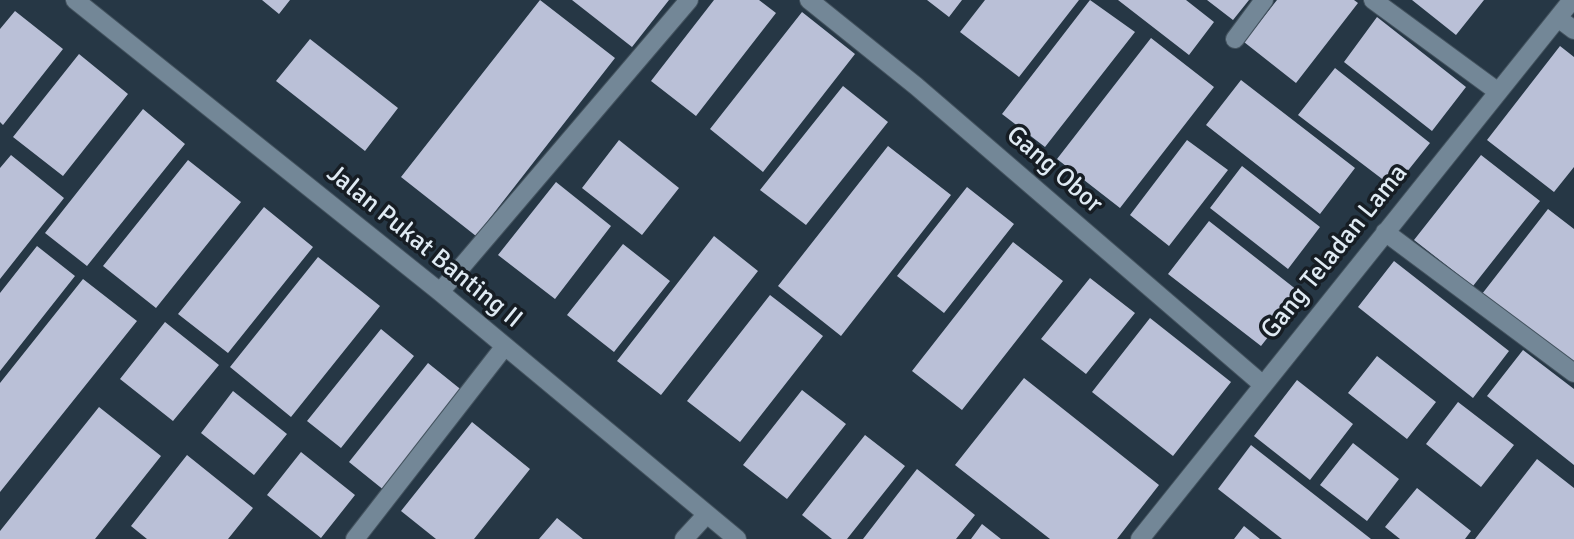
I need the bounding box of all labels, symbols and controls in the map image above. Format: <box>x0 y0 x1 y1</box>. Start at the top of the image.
street label: Gang Obor <box>999 120 1109 220</box>
street label: Jalan Pukat Banting II <box>320 159 528 335</box>
street label: Gang Teladan Lama <box>1255 159 1415 345</box>

